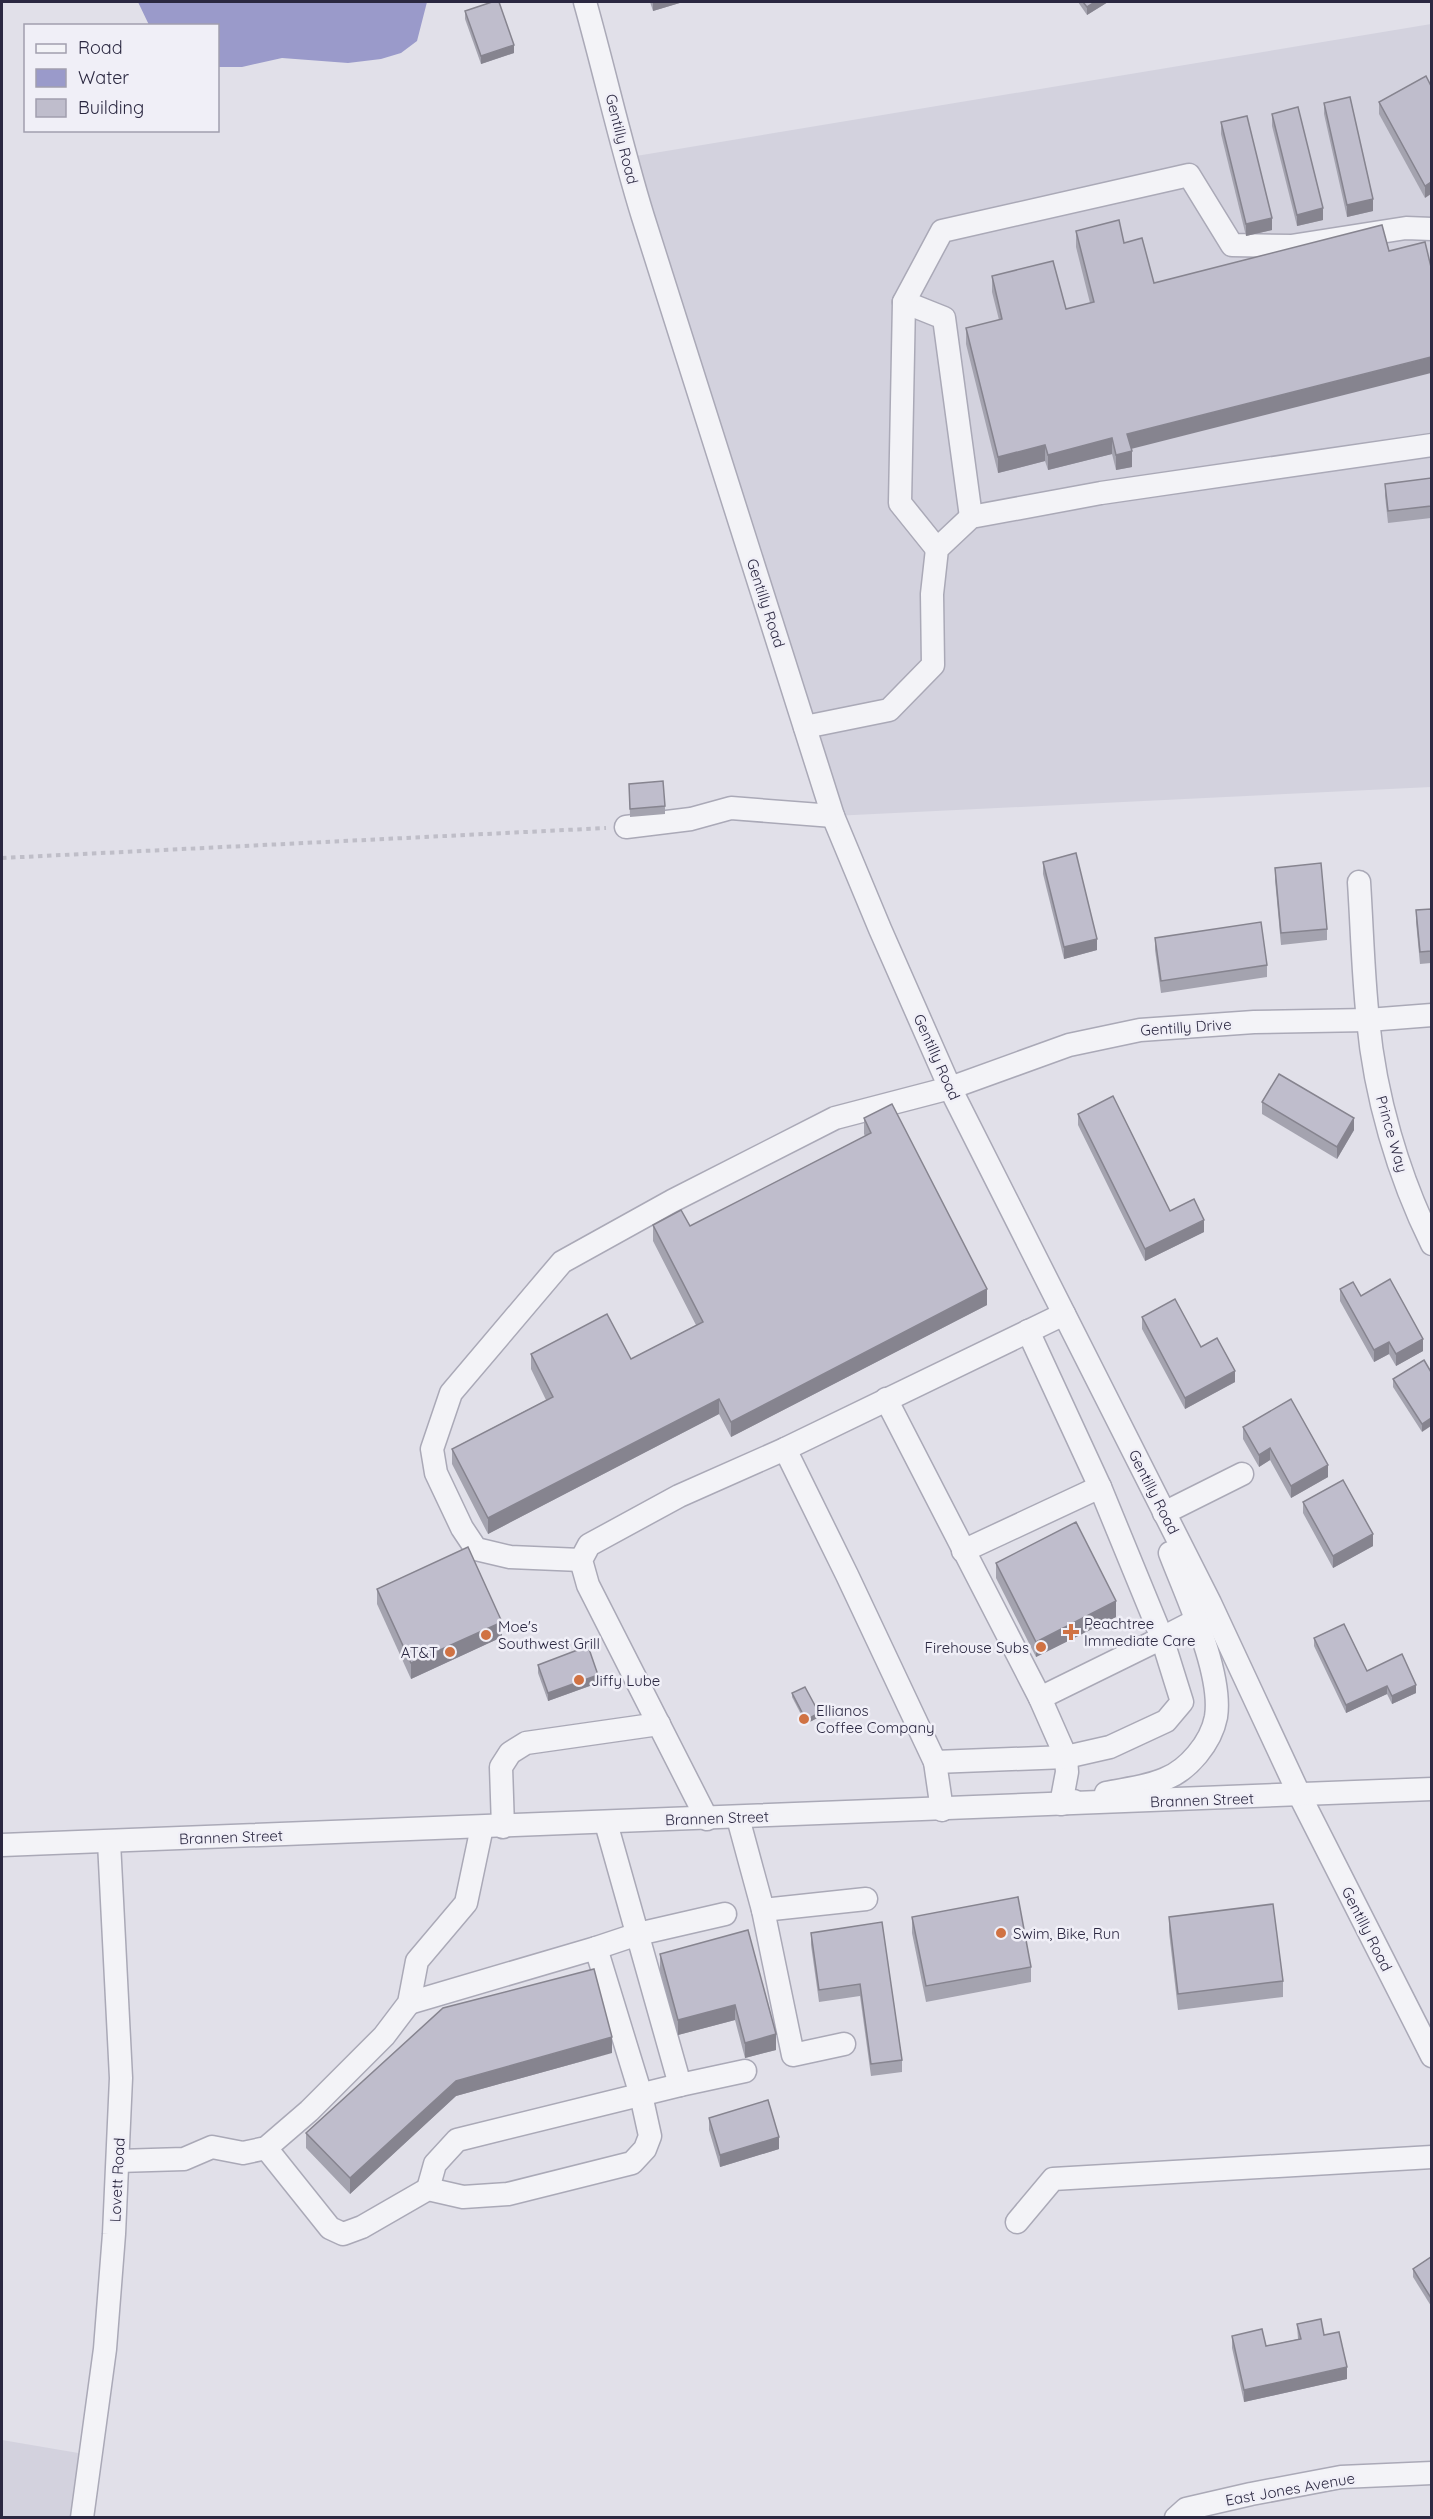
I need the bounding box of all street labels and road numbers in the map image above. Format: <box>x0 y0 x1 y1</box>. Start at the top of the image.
street label: Gentilly Road <box>602 92 642 186</box>
street label: Gentilly Road <box>743 556 789 650</box>
street label: Gentilly Road <box>910 1011 964 1103</box>
street label: Gentilly Drive <box>1140 1014 1232 1040</box>
street label: Prince Way <box>1372 1093 1412 1175</box>
street label: Gentilly Road <box>1125 1447 1183 1537</box>
street label: Brannen Street <box>1150 1789 1254 1811</box>
street label: Brannen Street <box>665 1807 769 1829</box>
street label: Brannen Street <box>179 1826 283 1848</box>
street label: Gentilly Road <box>1338 1884 1396 1974</box>
street label: Lovett Road <box>105 2137 129 2223</box>
street label: East Jones Avenue <box>1224 2468 1356 2510</box>

